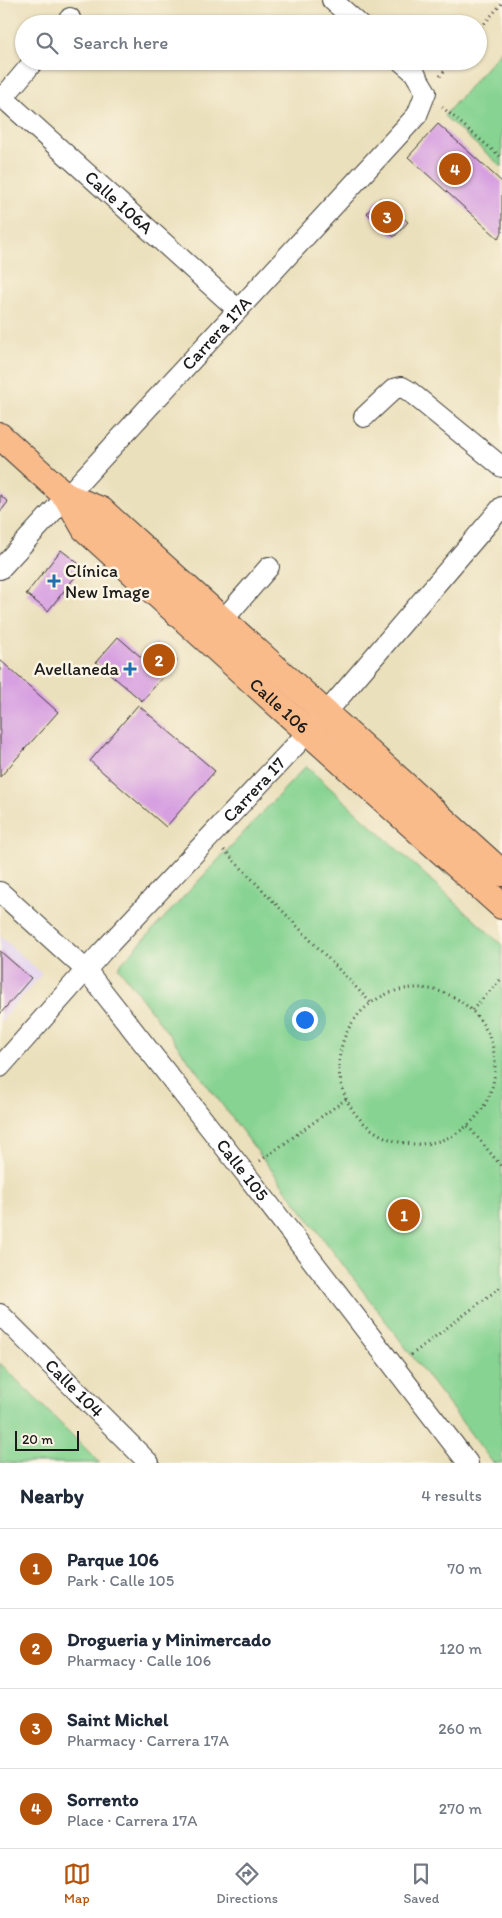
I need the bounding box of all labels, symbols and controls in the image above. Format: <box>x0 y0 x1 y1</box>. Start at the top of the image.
search box <box>15 15 487 70</box>
icon: search <box>33 29 61 57</box>
text: Search here <box>73 31 168 54</box>
pin: 4 <box>439 150 471 188</box>
street label: Calle 106A <box>80 166 158 239</box>
pin: 3 <box>371 198 403 236</box>
street label: Carrera 17A <box>177 291 256 375</box>
place label: Clínica New Image <box>65 560 150 603</box>
marker: Clínica New Image <box>47 574 61 588</box>
pin: 2 <box>143 641 175 679</box>
place label: Avellaneda <box>34 658 120 680</box>
marker: Avellaneda <box>123 662 137 676</box>
street label: Calle 106 <box>245 673 314 738</box>
street label: Carrera 17 <box>218 753 290 827</box>
your location <box>292 1007 318 1033</box>
street label: Calle 105 <box>211 1134 273 1205</box>
pin: 1 <box>388 1196 420 1234</box>
street label: Calle 104 <box>40 1354 108 1422</box>
scale bar <box>15 1428 79 1451</box>
text: 20 m <box>22 1431 53 1448</box>
text: Nearby <box>20 1483 84 1508</box>
text: 4 results <box>421 1486 482 1505</box>
text: Parque 106 <box>67 1548 159 1571</box>
text: 1 <box>32 1559 40 1578</box>
text: 70 m <box>447 1559 482 1578</box>
text: Park · Calle 105 <box>67 1571 174 1590</box>
text: Drogueria y Minimercado <box>67 1628 271 1651</box>
text: 2 <box>32 1639 40 1658</box>
text: 120 m <box>439 1639 482 1658</box>
text: Pharmacy · Calle 106 <box>67 1651 211 1670</box>
text: Saint Michel <box>67 1708 168 1731</box>
text: 3 <box>32 1719 40 1738</box>
text: 260 m <box>438 1719 482 1738</box>
text: Pharmacy · Carrera 17A <box>67 1731 229 1750</box>
text: Sorrento <box>67 1788 139 1811</box>
text: 4 <box>31 1799 41 1818</box>
text: 270 m <box>439 1799 482 1818</box>
text: Place · Carrera 17A <box>67 1811 197 1830</box>
tab: Map <box>63 1860 91 1907</box>
tab: Directions <box>216 1860 278 1907</box>
tab: Saved <box>403 1860 439 1907</box>

